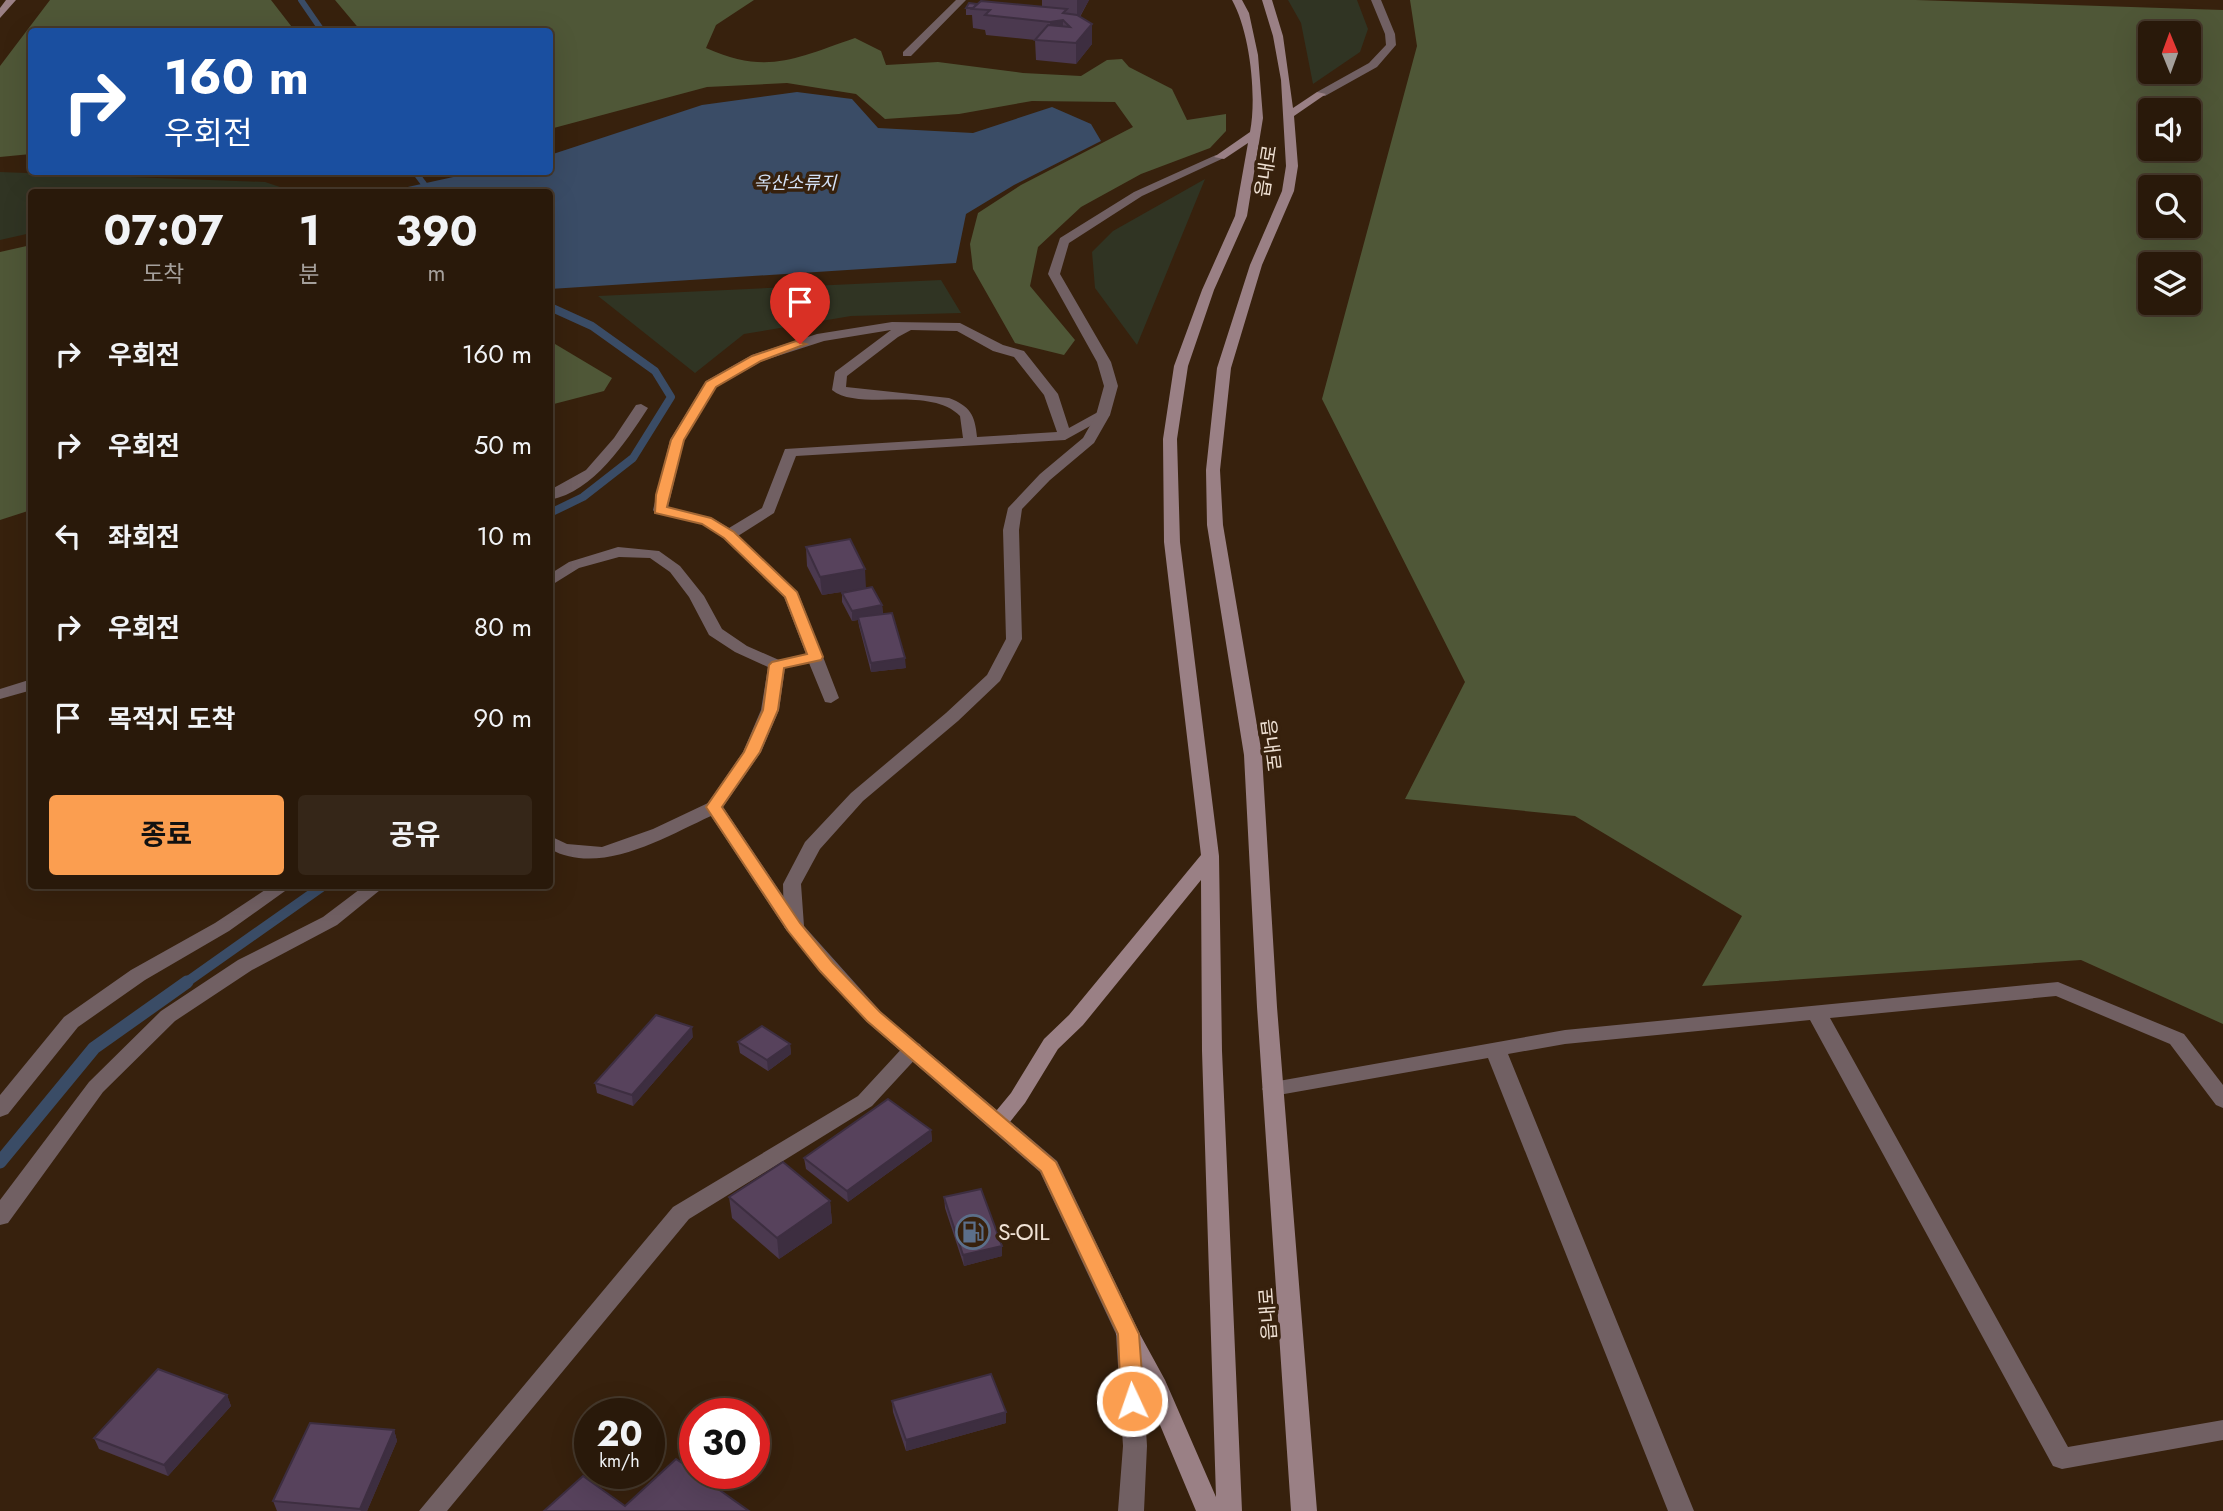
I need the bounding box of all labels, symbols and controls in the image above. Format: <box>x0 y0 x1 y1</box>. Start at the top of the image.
north arrow <box>2138 21 2202 84</box>
map controls <box>2138 21 2201 315</box>
text: 160 m <box>164 42 309 112</box>
icon: right <box>49 56 140 147</box>
button: sound <box>2138 98 2201 161</box>
text: 우회전 <box>164 110 252 156</box>
street label: 읍내로 <box>1249 143 1283 199</box>
water label: 옥산소류지 <box>754 170 838 196</box>
button: search <box>2138 175 2201 238</box>
text: 07:07 <box>103 200 223 261</box>
text: 1 <box>299 200 320 261</box>
text: 390 <box>396 201 478 262</box>
button: layers <box>2138 252 2201 315</box>
text: m <box>428 256 446 290</box>
text: 도착 <box>142 257 185 291</box>
text: 분 <box>299 257 320 291</box>
pin <box>770 272 830 344</box>
icon: arrive <box>781 283 819 321</box>
icon: right <box>49 335 87 373</box>
text: 160 m <box>462 335 532 373</box>
text: 우회전 <box>108 336 180 374</box>
icon: right <box>49 426 87 464</box>
text: 50 m <box>474 426 532 464</box>
text: 우회전 <box>108 427 180 465</box>
icon: left <box>49 517 87 555</box>
text: 10 m <box>477 517 532 555</box>
text: 좌회전 <box>108 518 180 556</box>
icon: right <box>49 608 87 646</box>
text: 80 m <box>474 608 532 646</box>
text: 우회전 <box>108 609 180 647</box>
icon: arrive <box>49 699 87 737</box>
text: 90 m <box>473 699 532 737</box>
text: 목적지 도착 <box>108 700 235 738</box>
street label: 읍내로 <box>1254 717 1288 773</box>
button: 종료 <box>49 795 284 875</box>
button: 공유 <box>298 795 532 875</box>
fuel station icon: S-OIL <box>954 1213 992 1251</box>
place label: S-OIL <box>998 1215 1050 1249</box>
street label: 읍내로 <box>1253 1287 1283 1341</box>
position arrow <box>1095 1364 1169 1438</box>
speed limit sign: 30 <box>679 1398 770 1489</box>
text: 20 <box>596 1409 643 1459</box>
text: km/h <box>599 1448 640 1474</box>

